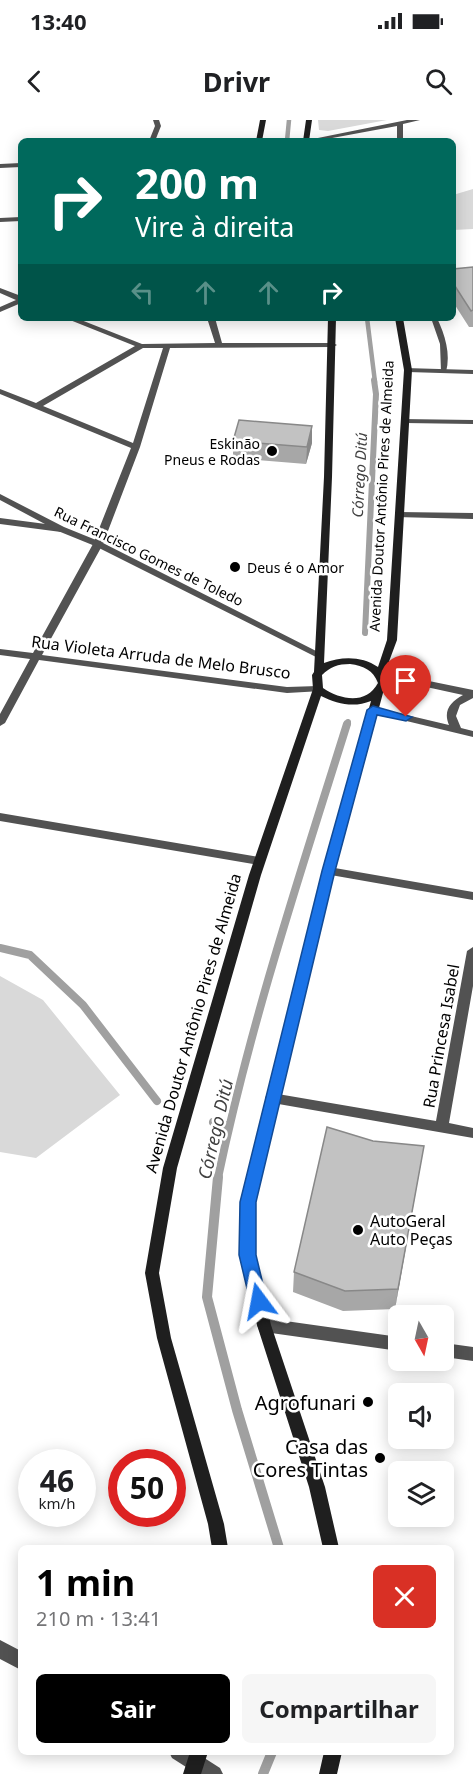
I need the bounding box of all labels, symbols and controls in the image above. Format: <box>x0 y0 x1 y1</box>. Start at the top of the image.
text: 13:40 <box>30 6 87 36</box>
text: Drivr <box>203 63 270 100</box>
icon: back <box>18 65 51 98</box>
icon: search <box>422 65 455 98</box>
text: 200 m <box>135 154 259 211</box>
icon: right <box>36 162 114 240</box>
text: Vire à direita <box>135 208 294 245</box>
icon: left <box>126 276 159 309</box>
icon: ahead <box>189 276 222 309</box>
icon: ahead <box>252 276 285 309</box>
icon: right <box>315 276 348 309</box>
street label: Avenida Doutor Antônio Pires de Almeida <box>364 360 398 632</box>
water label: Córrego Ditú <box>347 432 371 518</box>
place label: Eskinão Pneus e Rodas <box>164 434 260 469</box>
marker: Eskinão Pneus e Rodas <box>265 444 279 458</box>
street label: Rua Francisco Gomes de Toledo <box>51 502 247 610</box>
place label: Deus é o Amor <box>247 558 344 577</box>
marker: Deus é o Amor <box>228 560 242 574</box>
street label: Rua Violeta Arruda de Melo Brusco <box>30 630 292 684</box>
pin <box>380 655 431 717</box>
icon: arrive <box>389 664 422 697</box>
street label: Avenida Doutor Antônio Pires de Almeida <box>140 871 246 1175</box>
street label: Rua Princesa Isabel <box>418 962 464 1110</box>
water label: Córrego Ditú <box>192 1077 238 1181</box>
place label: AutoGeral Auto Peças <box>370 1210 453 1250</box>
marker: AutoGeral Auto Peças <box>351 1223 365 1237</box>
position arrow <box>227 1269 291 1333</box>
north arrow <box>388 1305 454 1371</box>
map controls <box>388 1305 454 1527</box>
button: sound <box>388 1383 454 1449</box>
place label: Agrofunari <box>255 1389 356 1416</box>
marker: Agrofunari <box>361 1395 375 1409</box>
place label: Casa das Cores Tintas <box>253 1433 368 1483</box>
speed limit sign: 50 <box>108 1449 186 1527</box>
marker: Casa das Cores Tintas <box>373 1451 387 1465</box>
text: 46 <box>40 1460 74 1501</box>
button: layers <box>388 1461 454 1527</box>
text: km/h <box>39 1493 75 1513</box>
text: 1 min <box>36 1558 135 1607</box>
button: close <box>373 1565 436 1628</box>
text: 210 m · 13:41 <box>36 1605 161 1632</box>
button: Sair <box>36 1674 230 1743</box>
button: Compartilhar <box>242 1674 436 1743</box>

